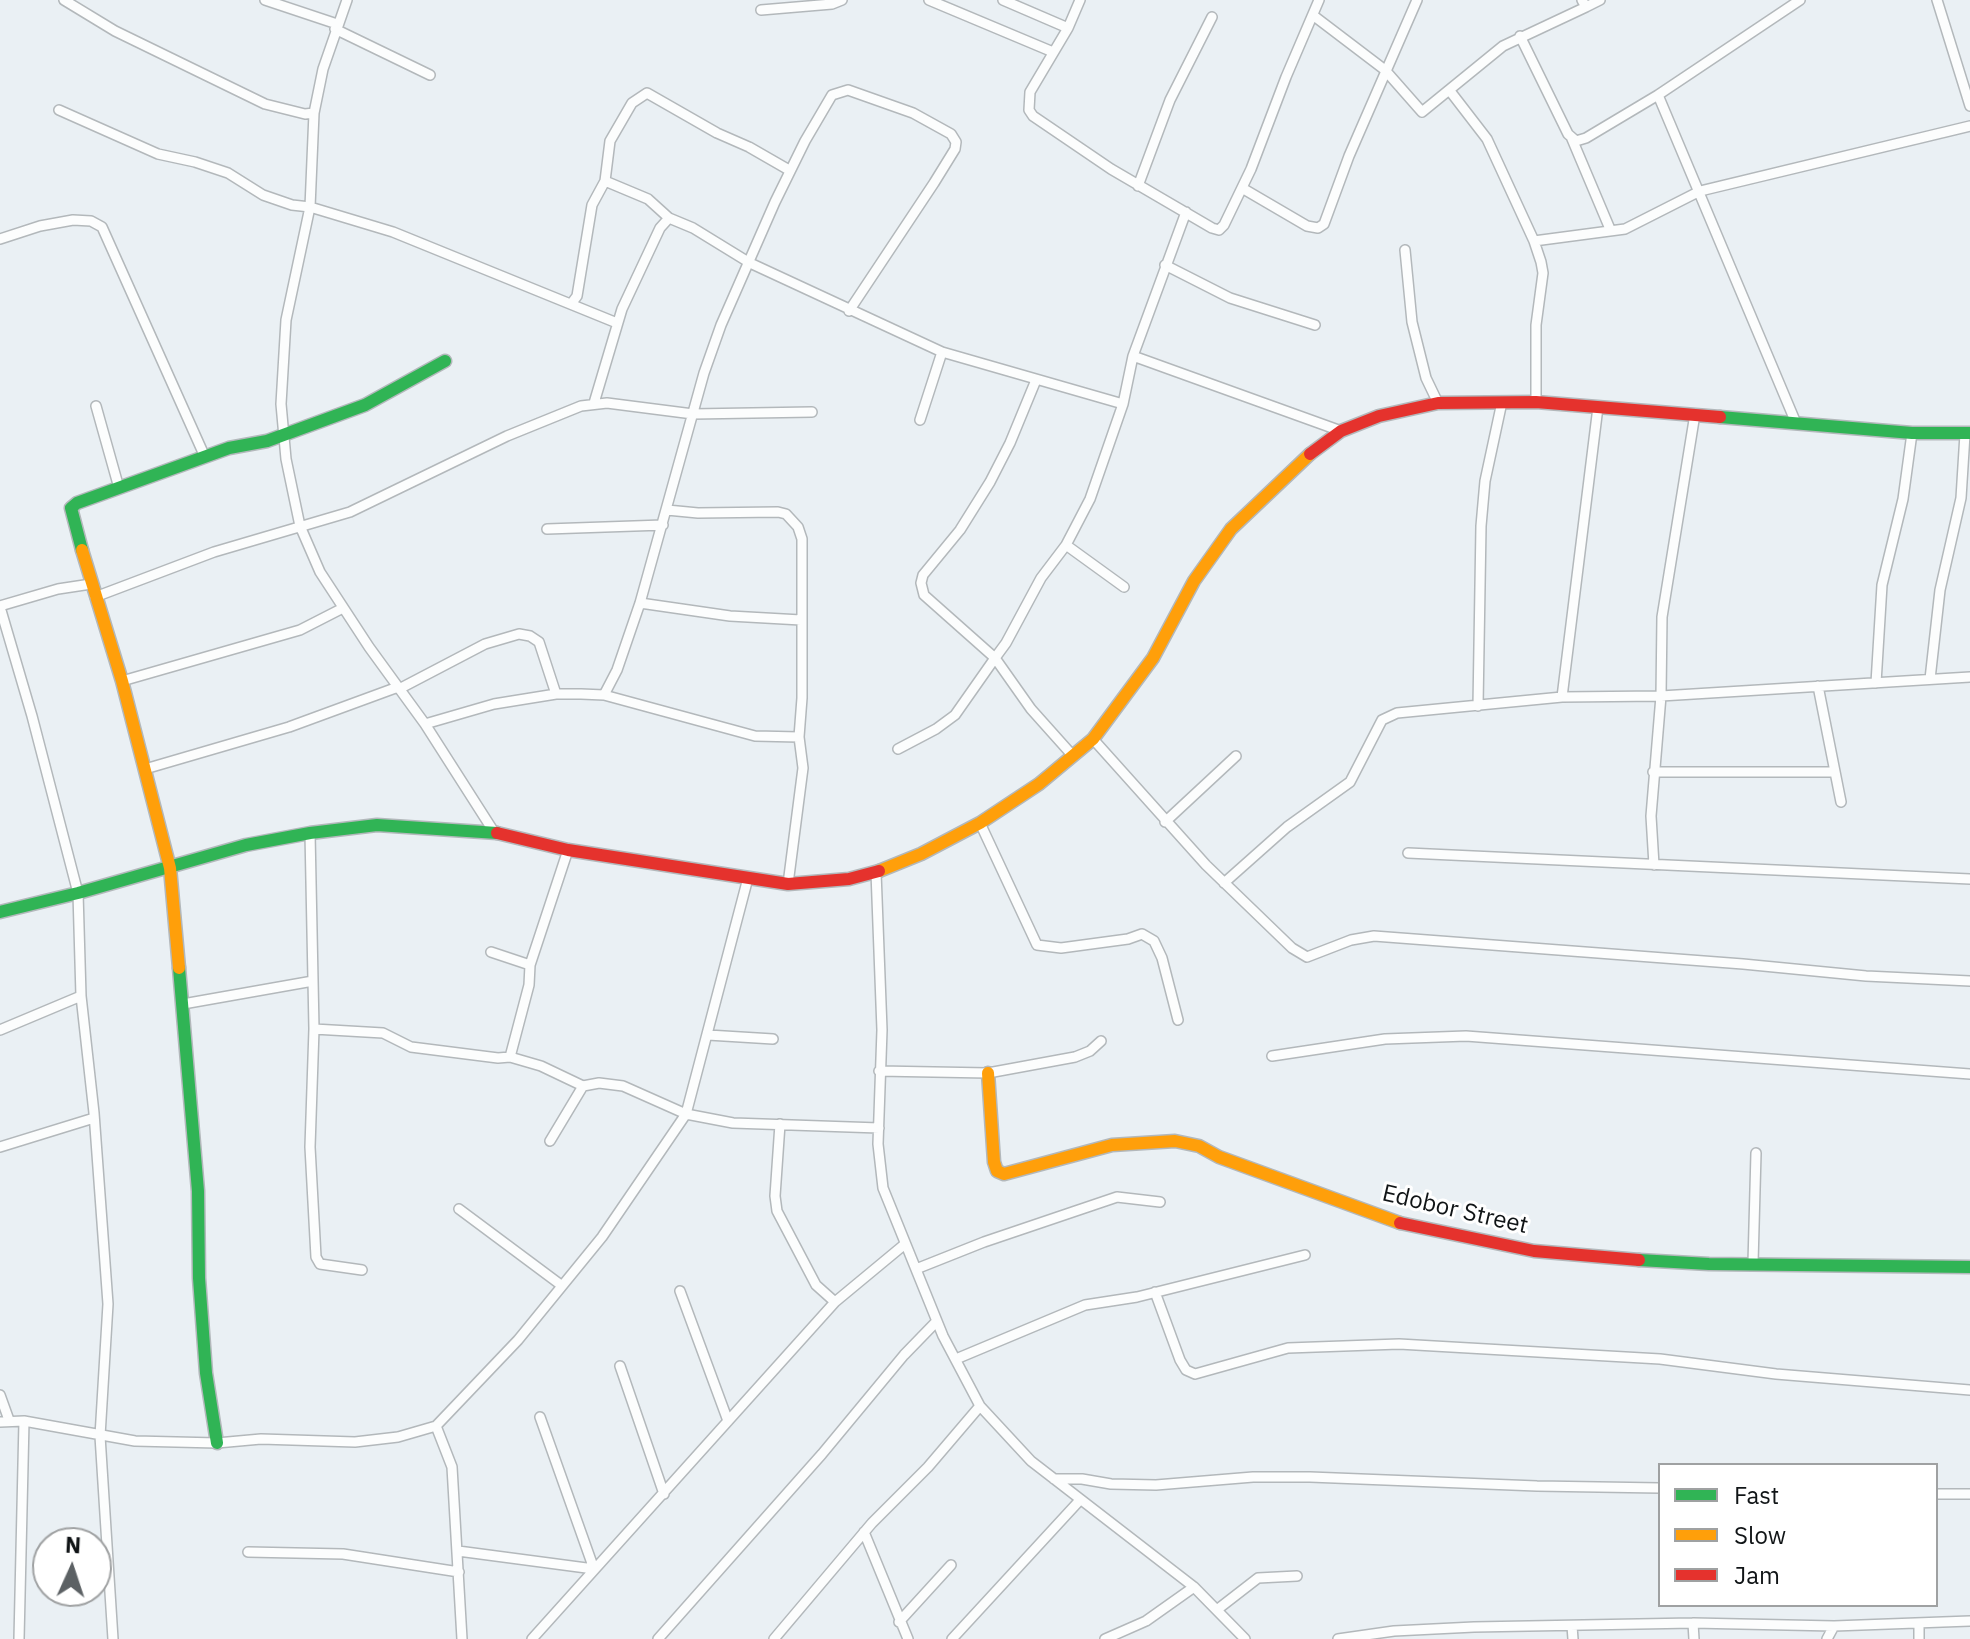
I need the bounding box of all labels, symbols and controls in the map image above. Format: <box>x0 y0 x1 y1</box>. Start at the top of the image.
street label: Edobor Street <box>1379 1179 1531 1241</box>
legend <box>1658 1463 1938 1607</box>
text: Fast <box>1734 1479 1779 1511</box>
text: Slow <box>1734 1519 1786 1551</box>
north arrow <box>32 1527 112 1607</box>
text: N <box>64 1530 82 1559</box>
text: Jam <box>1734 1559 1780 1591</box>

